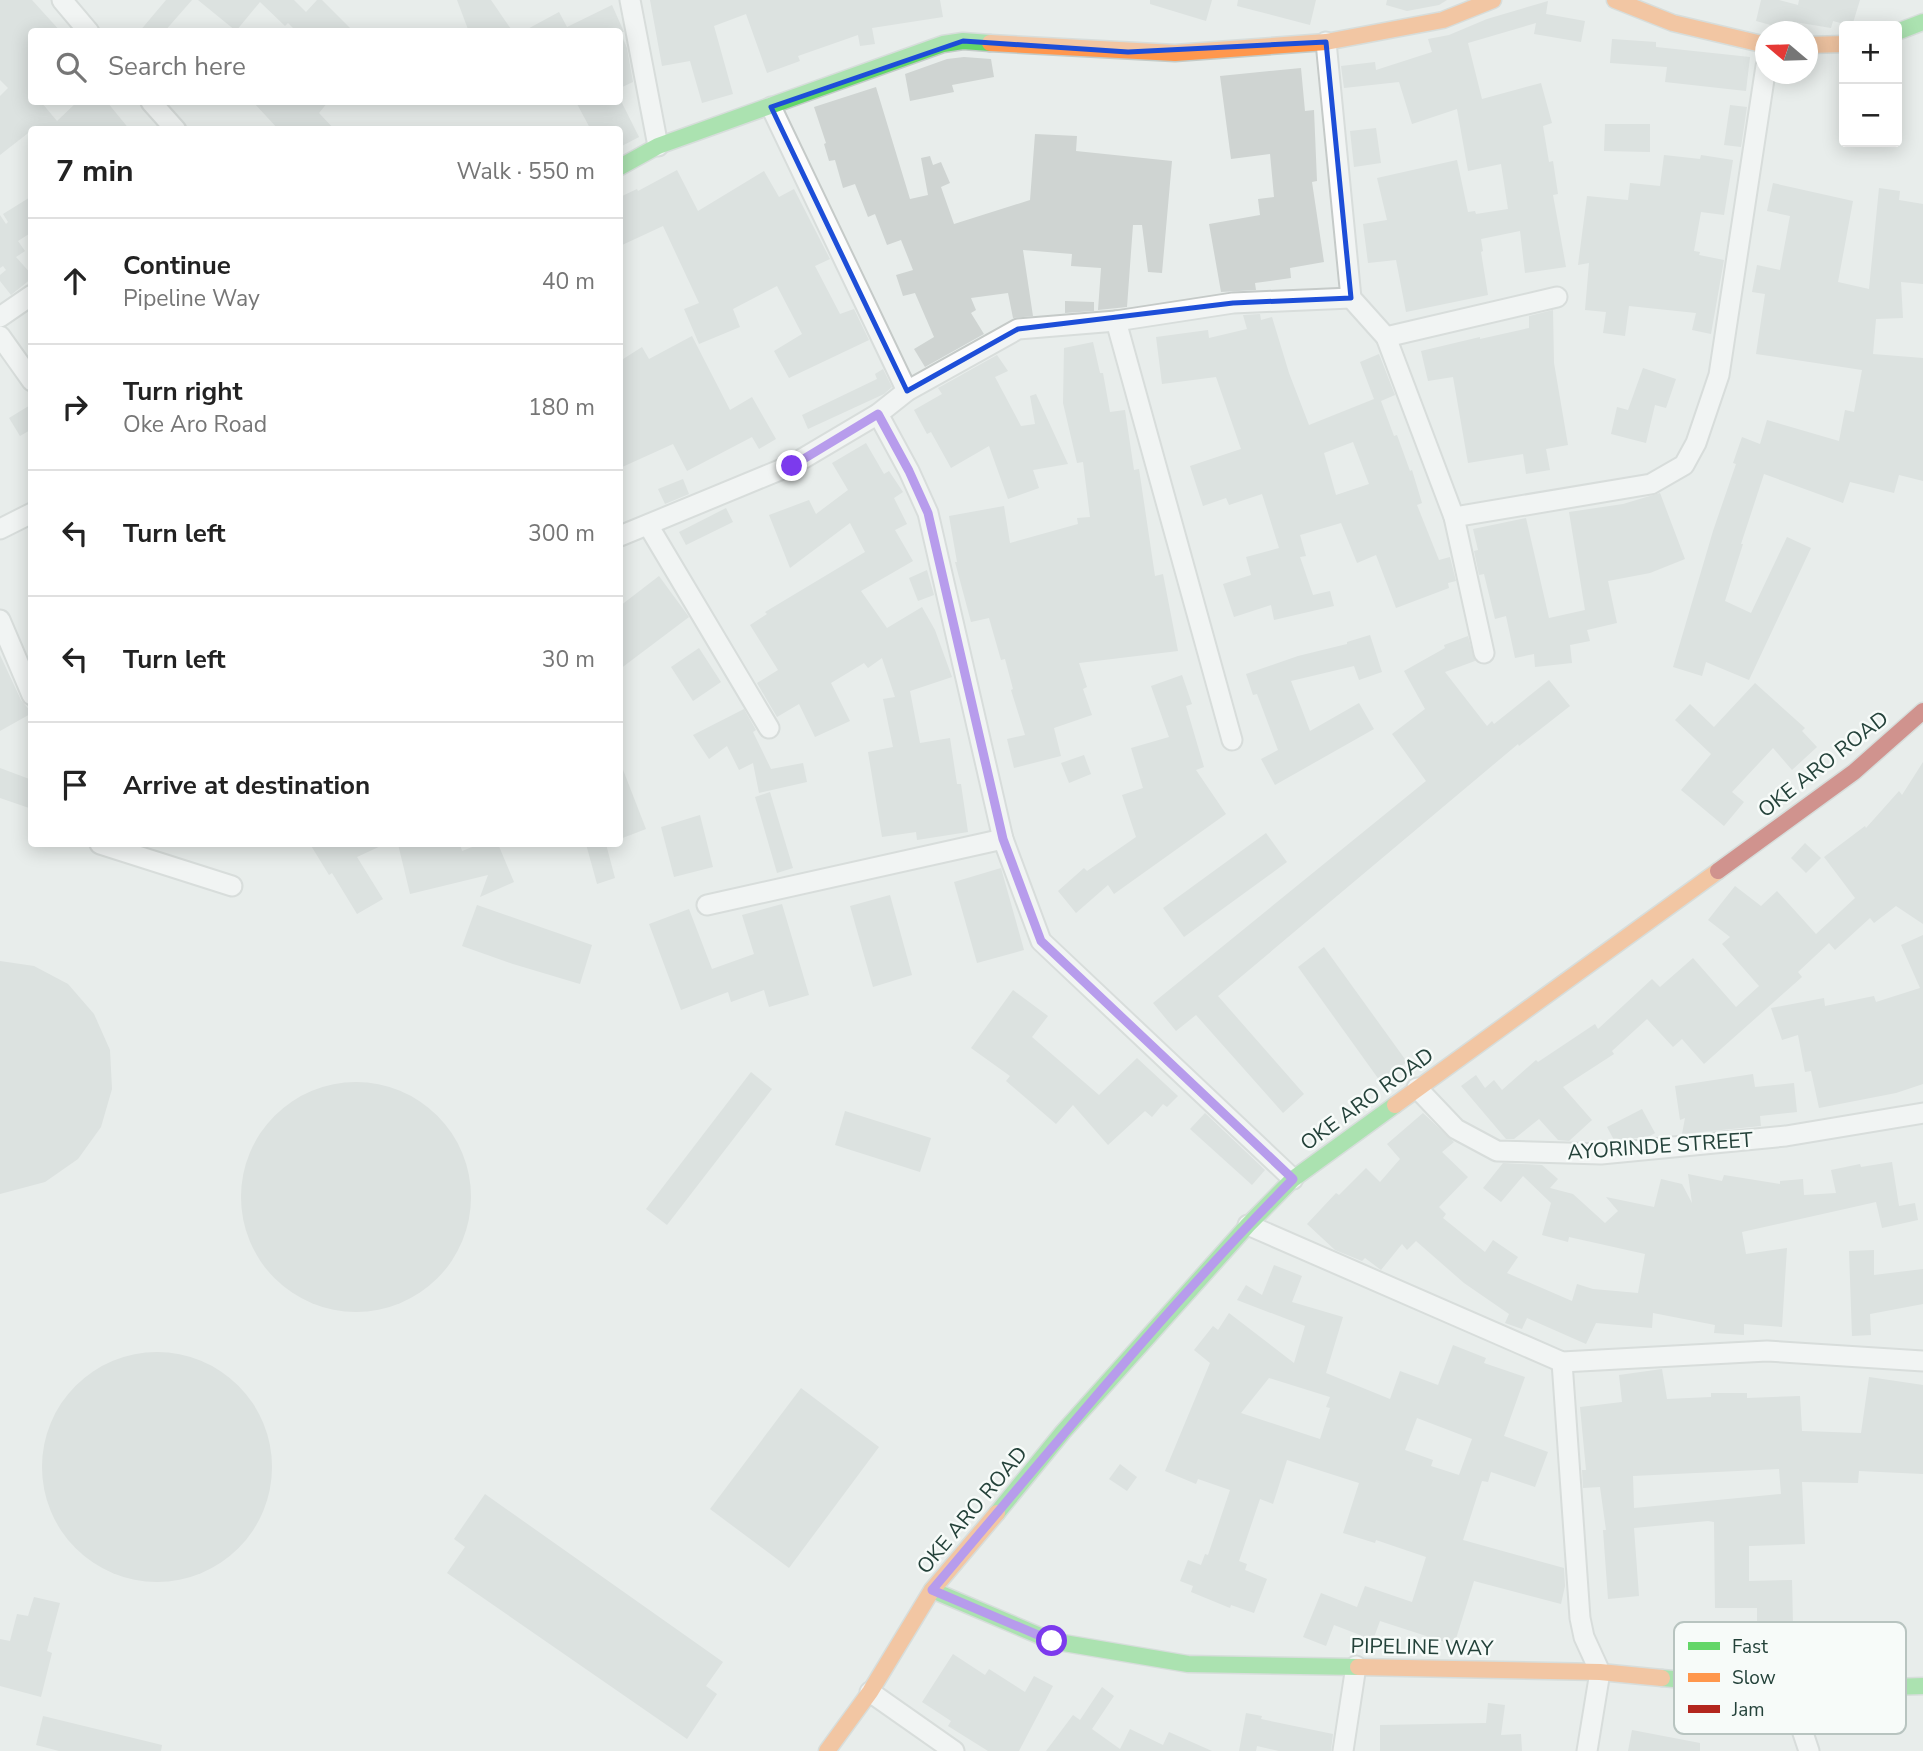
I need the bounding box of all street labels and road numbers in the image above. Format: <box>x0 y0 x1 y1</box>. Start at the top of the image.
street label: OKE ARO ROAD <box>1752 704 1894 824</box>
street label: OKE ARO ROAD <box>1295 1041 1439 1157</box>
street label: AYORINDE STREET <box>1566 1126 1754 1166</box>
street label: OKE ARO ROAD <box>910 1440 1034 1580</box>
street label: PIPELINE WAY <box>1350 1632 1494 1662</box>

